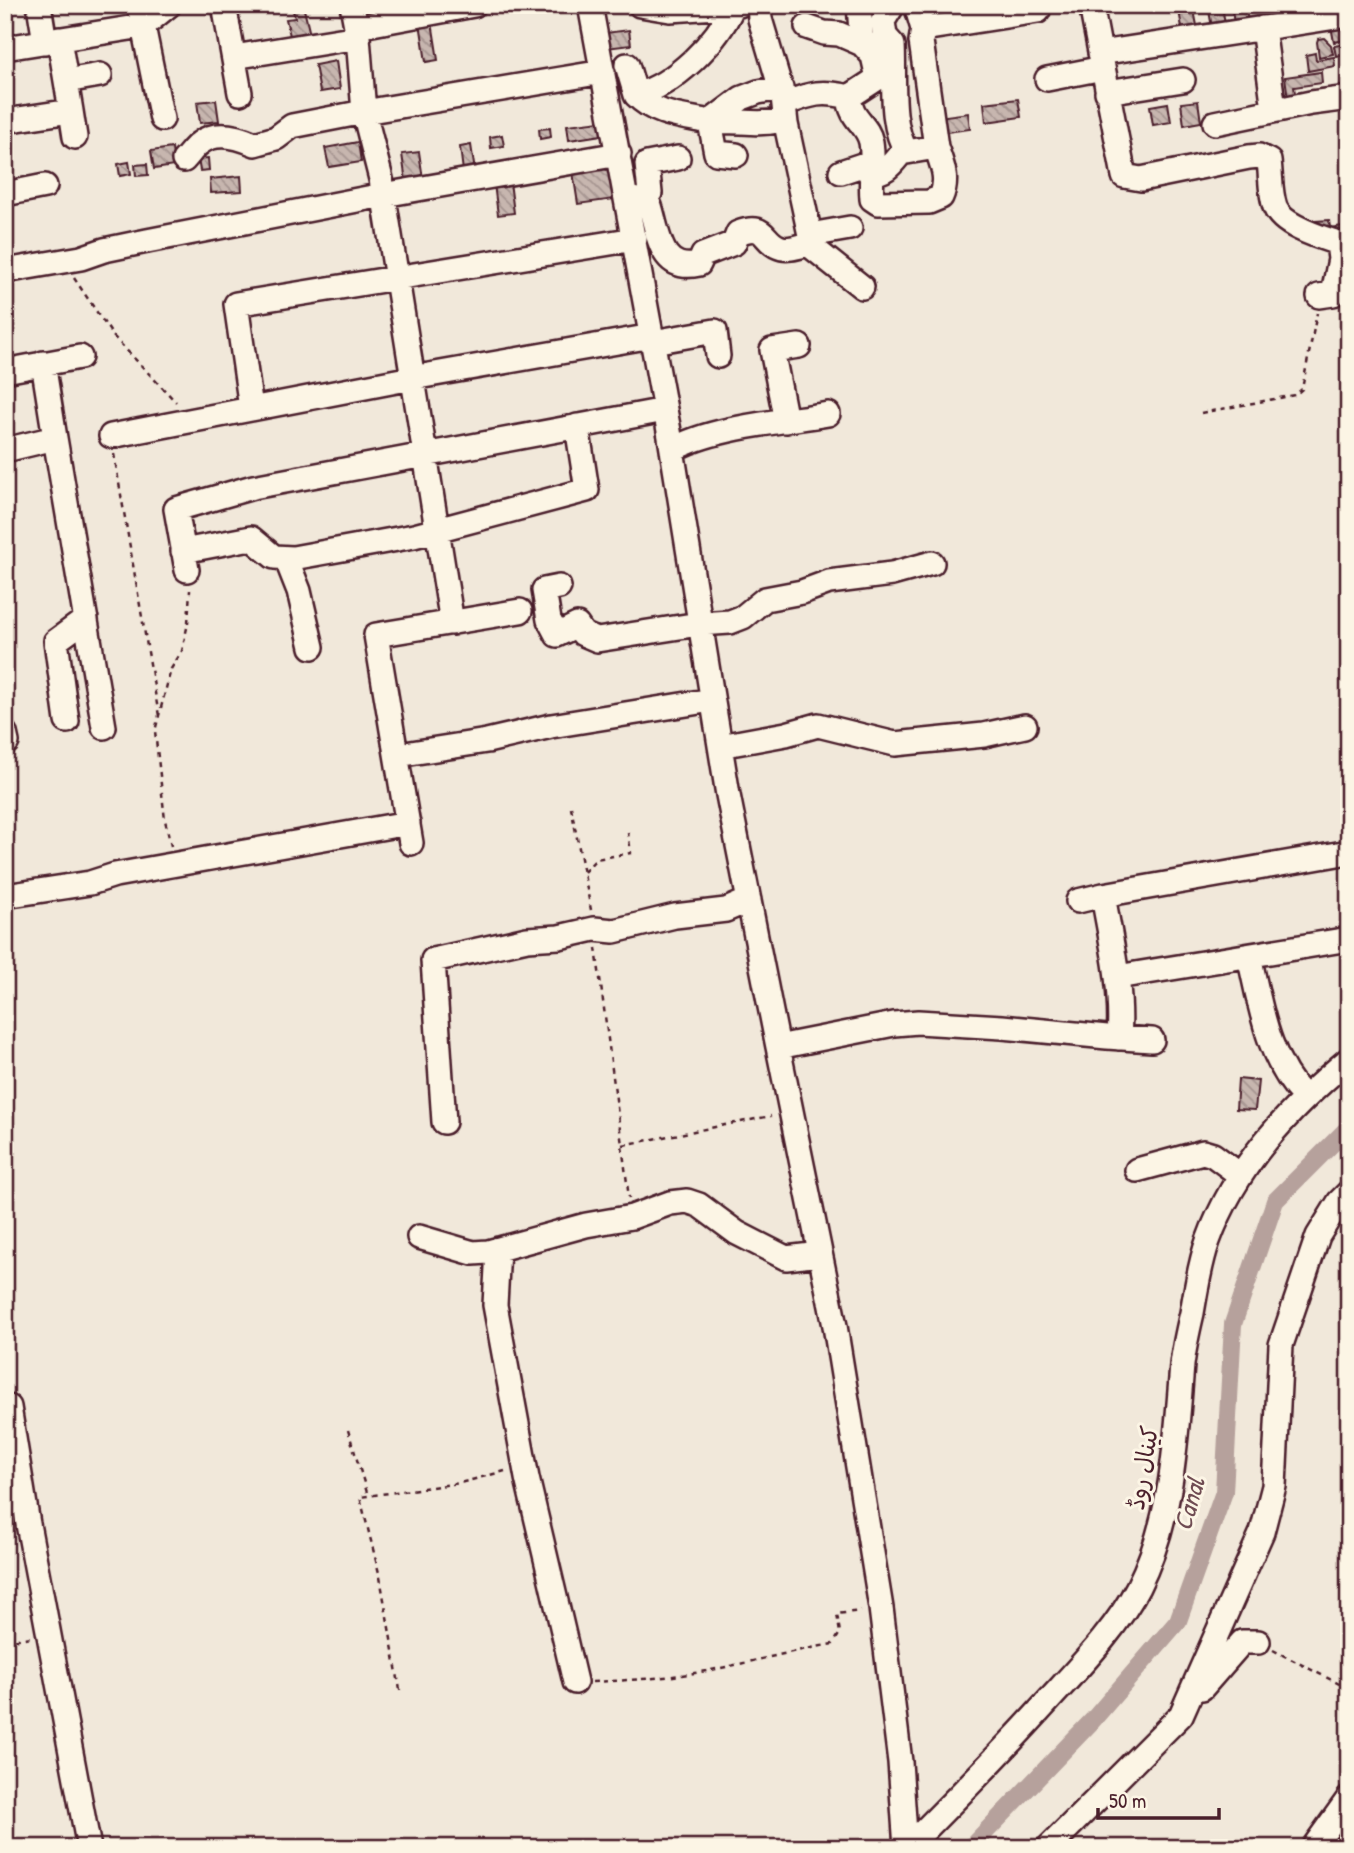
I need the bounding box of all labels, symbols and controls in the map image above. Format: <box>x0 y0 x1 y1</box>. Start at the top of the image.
street label: کینال روڈ <box>1119 1423 1165 1512</box>
water label: Canal <box>1164 1472 1213 1534</box>
scale bar <box>1098 1776 1219 1820</box>
text: 50 m <box>1109 1786 1146 1815</box>

